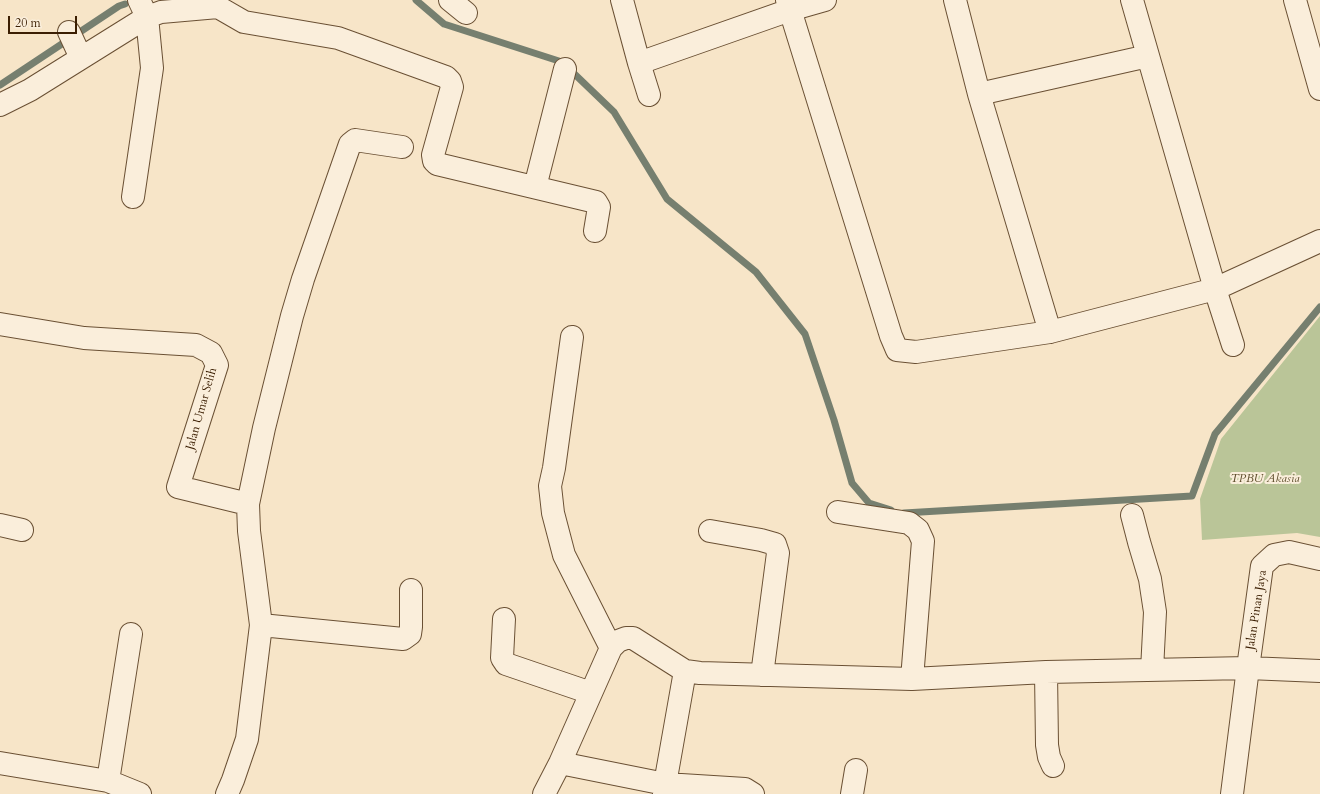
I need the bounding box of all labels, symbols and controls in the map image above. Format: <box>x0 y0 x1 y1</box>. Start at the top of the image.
scale bar <box>10 8 79 34</box>
text: 20 m <box>15 15 41 31</box>
street label: Jalan Umar Selih <box>183 366 221 452</box>
park label: TPBU Akasia <box>1230 472 1300 486</box>
street label: Jalan Pinan Jaya <box>1244 569 1270 651</box>

